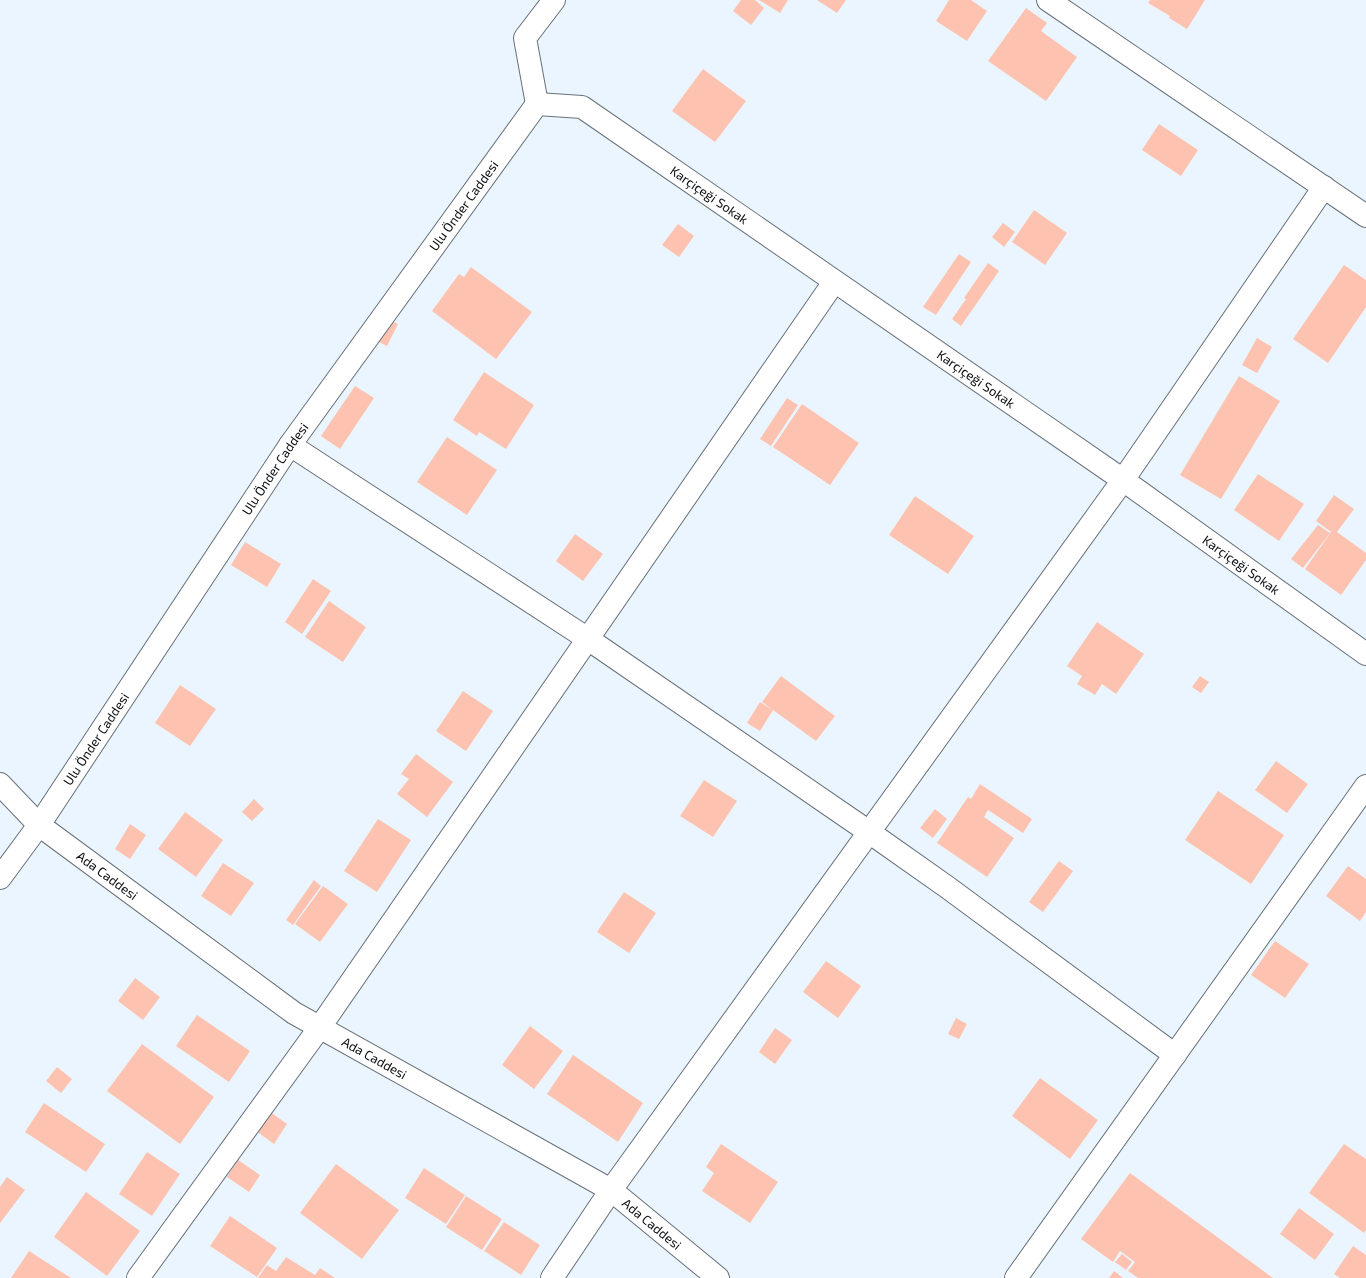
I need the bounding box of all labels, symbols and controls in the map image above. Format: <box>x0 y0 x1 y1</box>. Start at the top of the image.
street label: Ulu Önder Caddesi <box>425 157 502 254</box>
street label: Karçiçeği Sokak <box>667 162 752 227</box>
street label: Karçiçeği Sokak <box>934 346 1018 411</box>
street label: Ulu Önder Caddesi <box>238 420 312 518</box>
street label: Karçiçeği Sokak <box>1200 532 1283 598</box>
street label: Ulu Önder Caddesi <box>60 690 132 788</box>
street label: Ada Caddesi <box>74 848 141 903</box>
street label: Ada Caddesi <box>339 1033 410 1082</box>
street label: Ada Caddesi <box>619 1195 685 1253</box>

